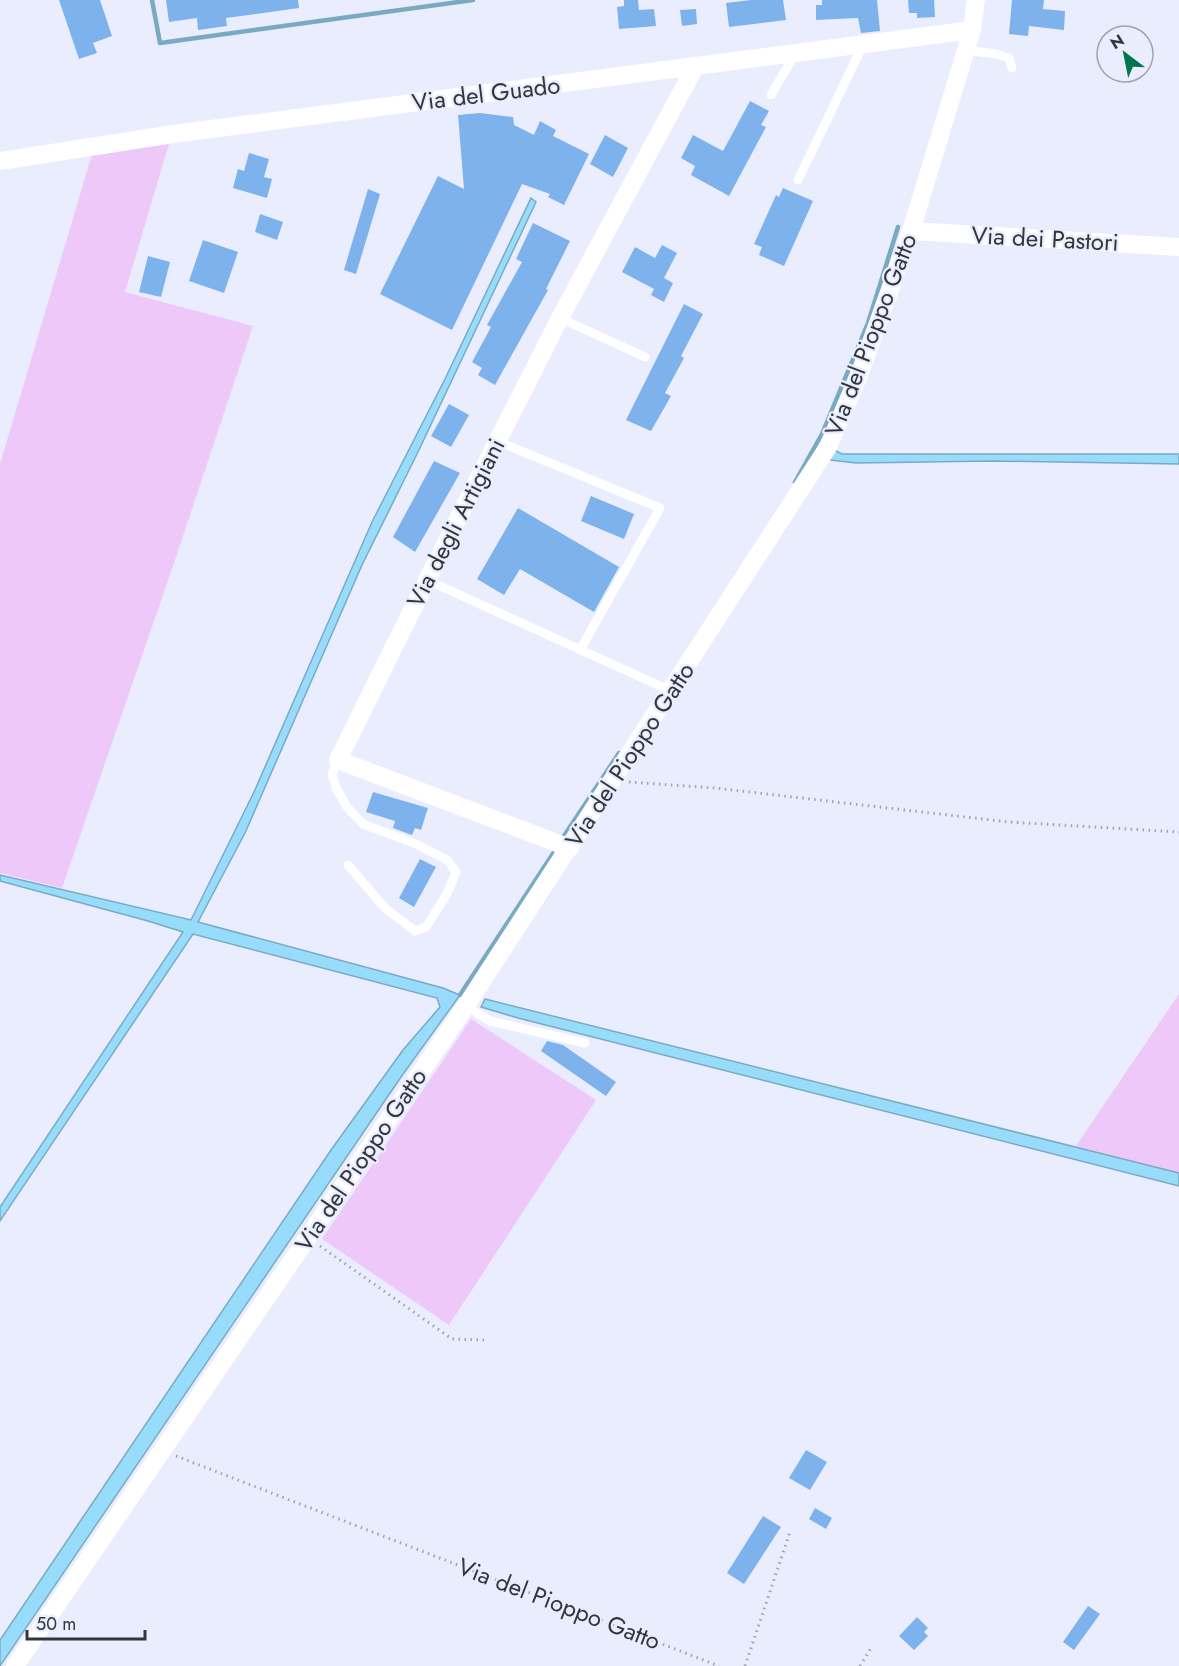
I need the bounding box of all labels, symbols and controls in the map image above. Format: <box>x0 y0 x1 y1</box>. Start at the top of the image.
north arrow <box>1095 24 1155 84</box>
text: N <box>1106 29 1129 55</box>
street label: Via del Guado <box>410 67 562 120</box>
street label: Via dei Pastori <box>971 217 1119 260</box>
street label: Via del Pioppo Gatto <box>816 228 925 441</box>
street label: Via degli Artigiani <box>398 432 513 614</box>
street label: Via del Pioppo Gatto <box>556 655 703 854</box>
street label: Via del Pioppo Gatto <box>286 1061 435 1258</box>
street label: Via del Pioppo Gatto <box>453 1549 666 1658</box>
scale bar <box>27 1603 146 1641</box>
text: 50 m <box>36 1611 76 1637</box>

